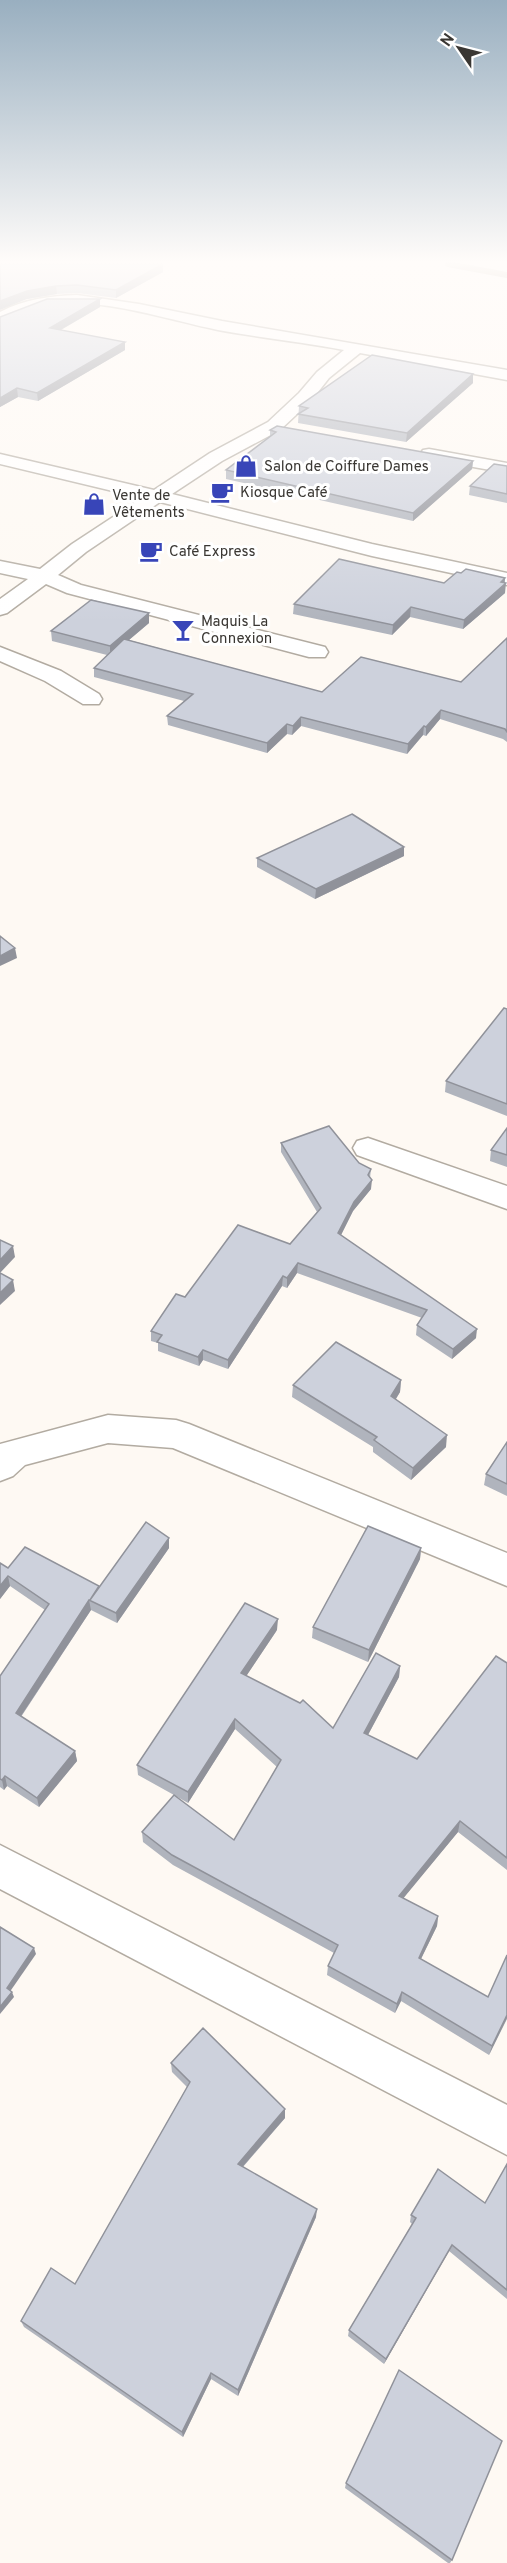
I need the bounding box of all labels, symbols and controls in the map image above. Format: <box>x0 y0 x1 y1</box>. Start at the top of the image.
north arrow <box>429 18 489 78</box>
text: N <box>437 30 460 51</box>
shop icon: Salon de Coiffure Dames <box>233 453 259 479</box>
place label: Salon de Coiffure Dames <box>264 458 429 477</box>
cafe icon: Kiosque Café <box>209 479 235 505</box>
place label: Kiosque Café <box>240 484 328 503</box>
place label: Vente de Vêtements <box>112 487 185 523</box>
shop icon: Vente de Vêtements <box>81 491 107 517</box>
cafe icon: Café Express <box>138 538 164 564</box>
place label: Café Express <box>169 543 256 562</box>
place label: Maquis La Connexion <box>201 613 272 649</box>
bar icon: Maquis La Connexion <box>170 617 196 643</box>

